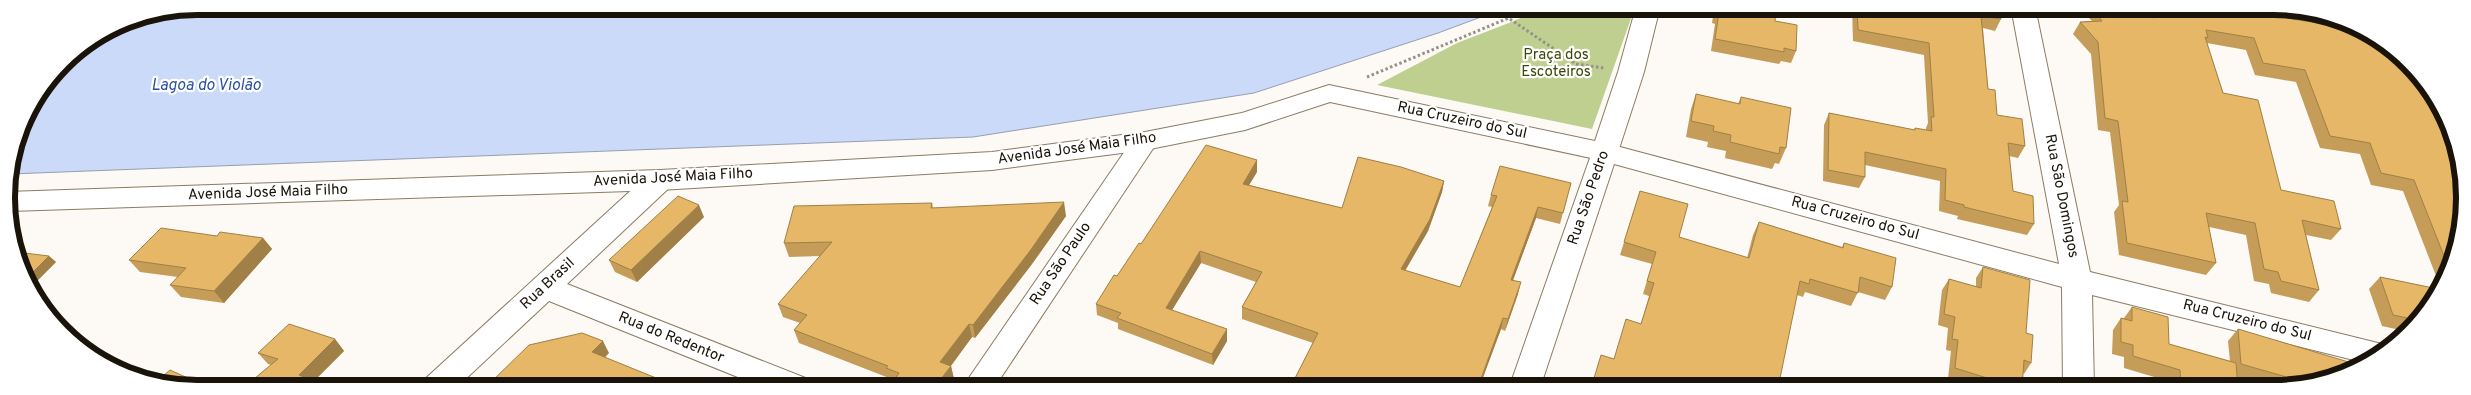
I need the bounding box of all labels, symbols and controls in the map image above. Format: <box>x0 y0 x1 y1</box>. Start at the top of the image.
park label: Praça dos Escoteiros <box>1521 46 1591 82</box>
water label: Lagoa do Violão <box>151 76 261 96</box>
street label: Rua Cruzeiro do Sul <box>1396 98 1528 144</box>
street label: Avenida José Maia Filho <box>996 128 1158 170</box>
street label: Rua São Domingos <box>2040 133 2082 259</box>
street label: Rua São Pedro <box>1564 148 1614 248</box>
street label: Avenida José Maia Filho <box>593 164 753 192</box>
street label: Avenida José Maia Filho <box>188 181 348 205</box>
street label: Rua Cruzeiro do Sul <box>1789 193 1921 245</box>
street label: Rua São Paulo <box>1026 219 1096 309</box>
street label: Rua Brasil <box>517 254 579 314</box>
street label: Rua Cruzeiro do Sul <box>2181 296 2313 346</box>
street label: Rua do Redentor <box>615 308 727 368</box>

